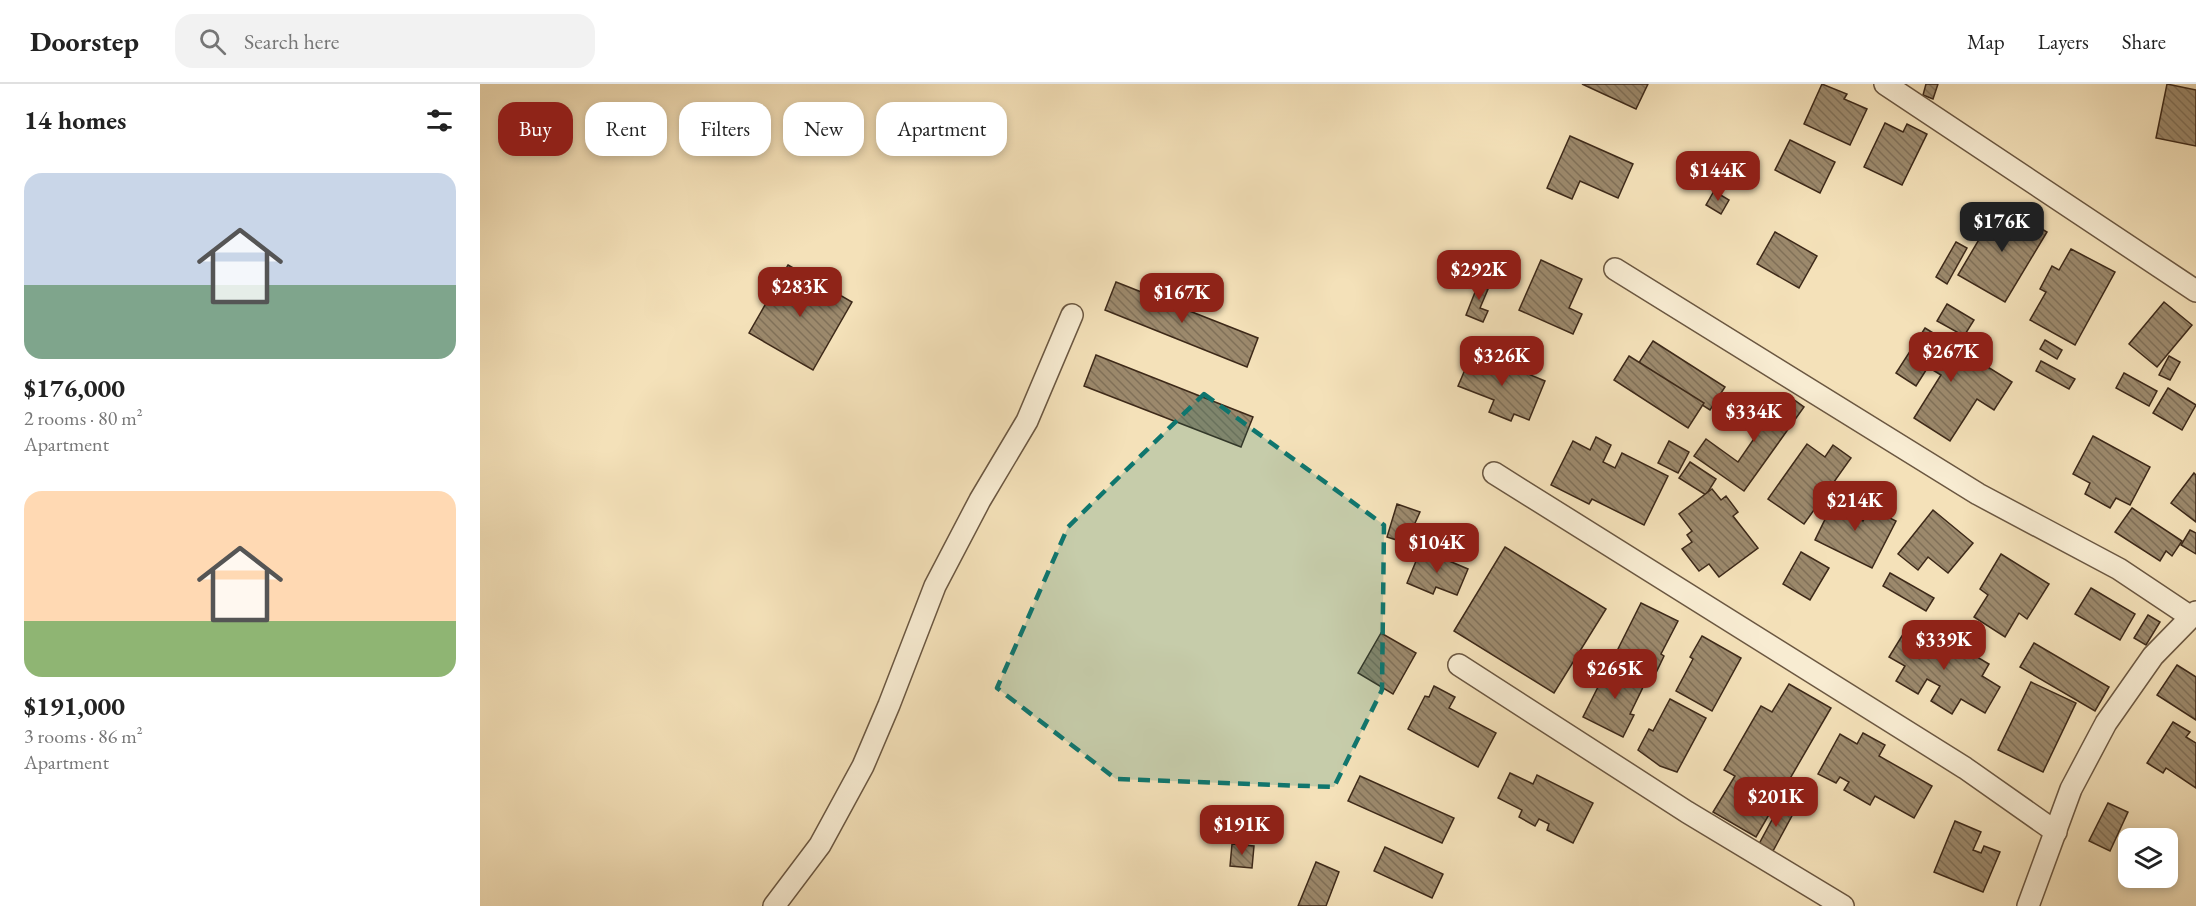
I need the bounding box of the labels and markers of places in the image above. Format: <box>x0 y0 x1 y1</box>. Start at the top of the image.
pin: $144K <box>1676 151 1760 202</box>
pin: $176K <box>1960 202 2044 253</box>
pin: $292K <box>1437 250 1521 301</box>
pin: $283K <box>758 267 842 318</box>
pin: $167K <box>1140 273 1224 324</box>
pin: $267K <box>1909 332 1993 383</box>
pin: $326K <box>1460 336 1544 387</box>
pin: $334K <box>1712 392 1796 443</box>
pin: $214K <box>1813 481 1897 532</box>
pin: $104K <box>1395 523 1479 574</box>
pin: $339K <box>1902 620 1986 671</box>
pin: $265K <box>1573 649 1657 700</box>
pin: $201K <box>1734 777 1818 828</box>
pin: $191K <box>1200 805 1284 856</box>

